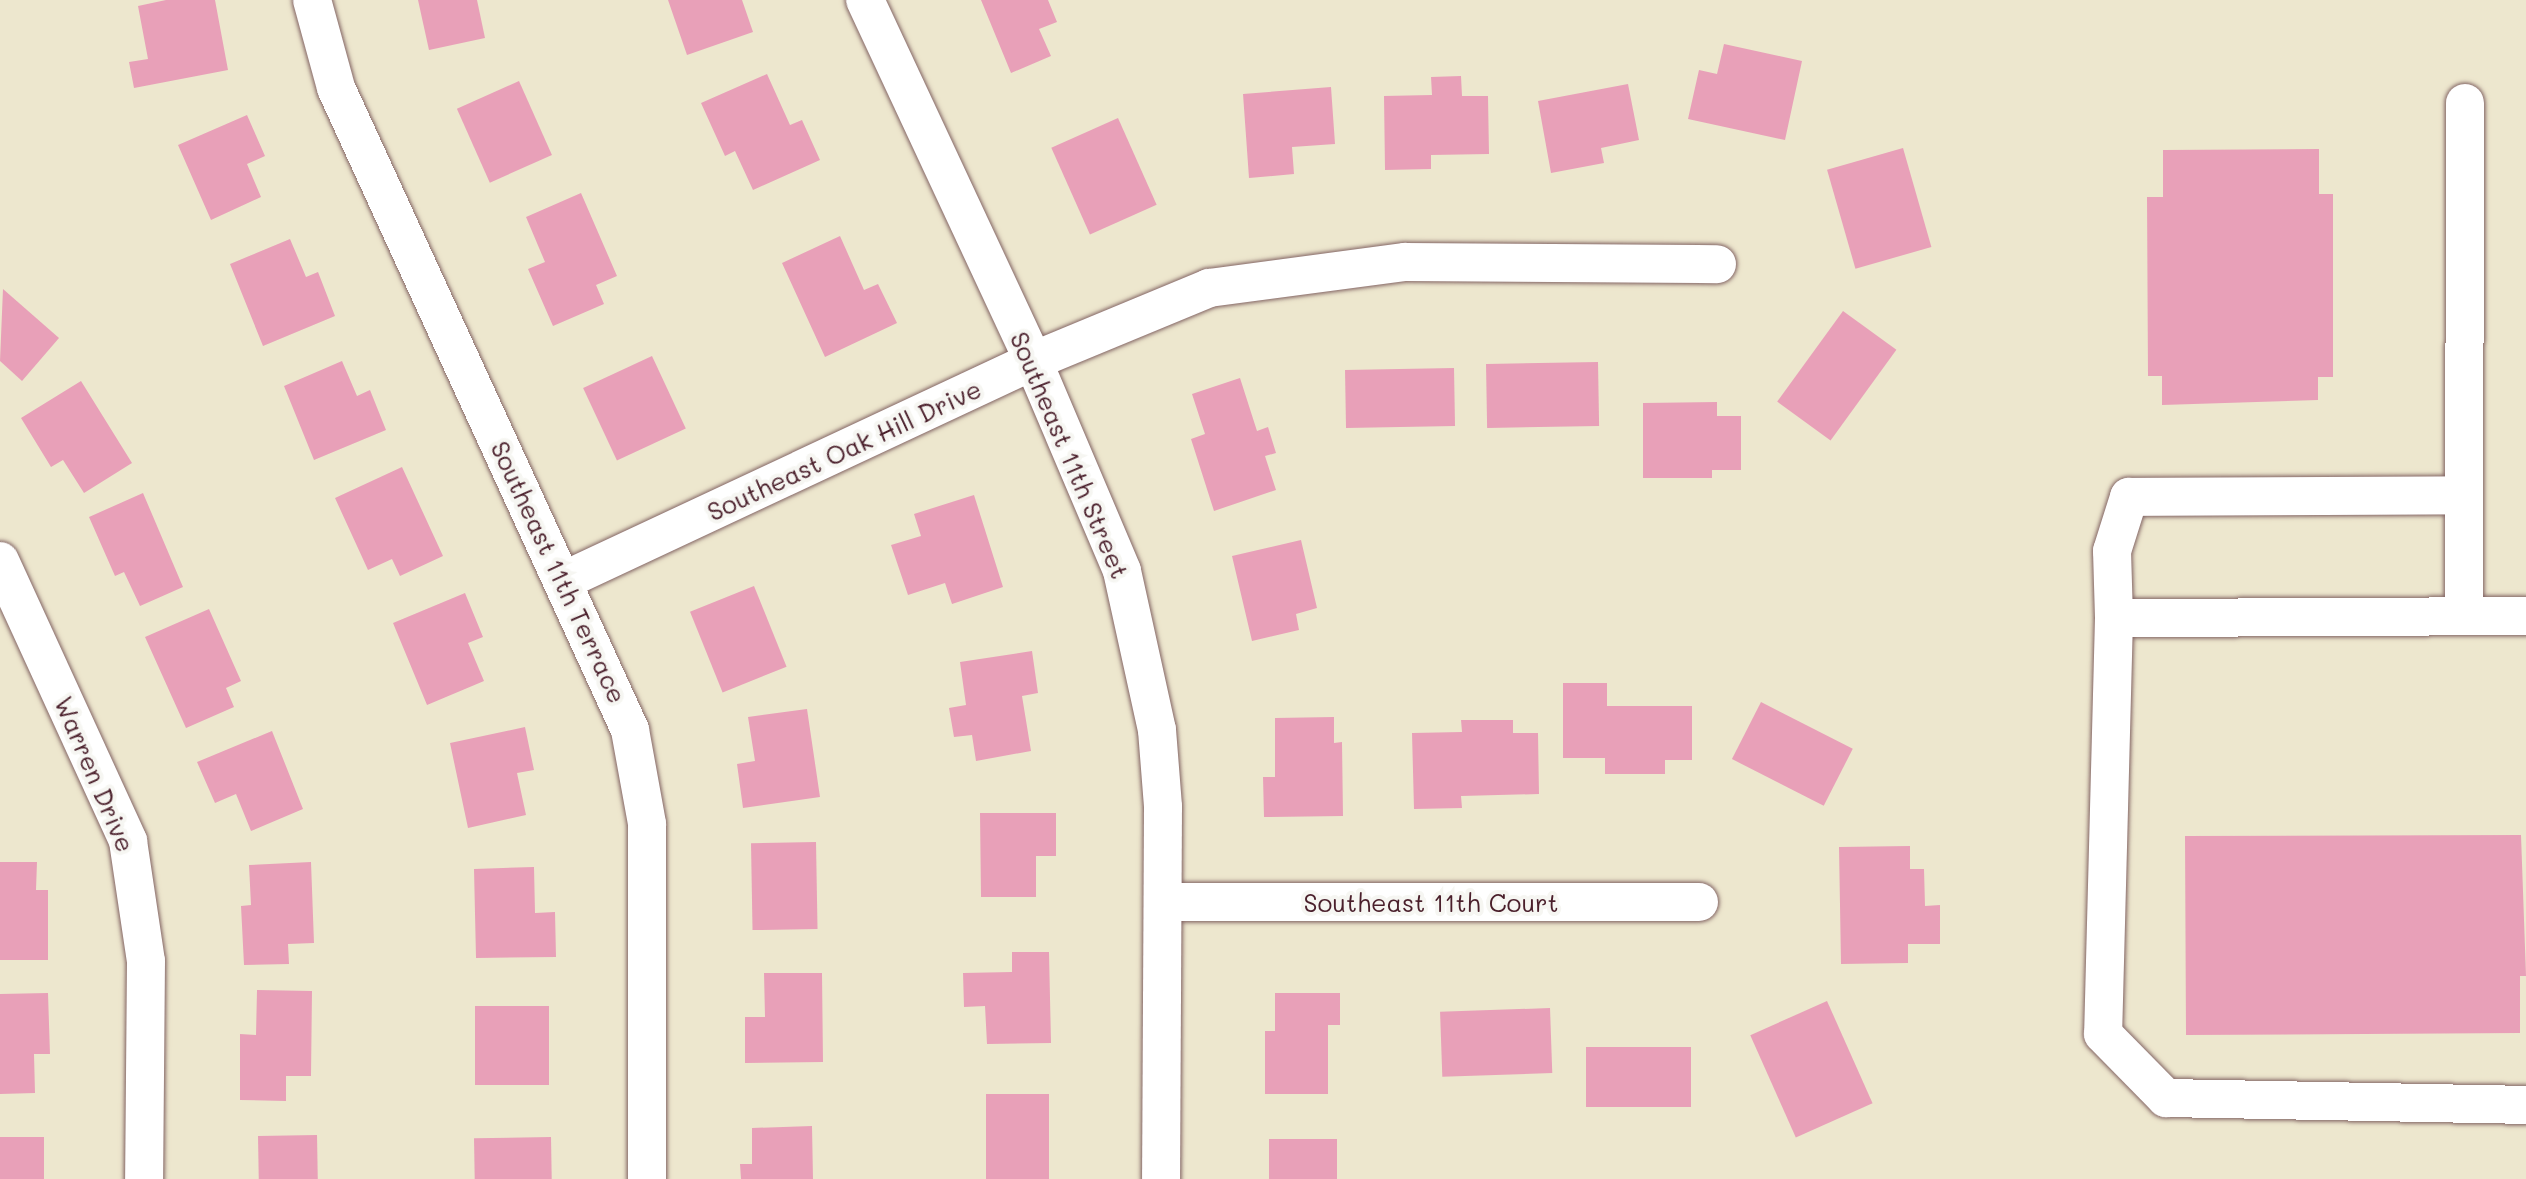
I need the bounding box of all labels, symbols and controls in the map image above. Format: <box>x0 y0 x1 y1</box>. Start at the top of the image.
street label: Southeast 11th Street <box>1004 327 1136 583</box>
street label: Southeast Oak Hill Drive <box>702 373 986 527</box>
street label: Southeast 11th Terrace <box>485 436 633 708</box>
street label: Warren Drive <box>49 692 141 856</box>
street label: Southeast 11th Court <box>1303 887 1559 917</box>

